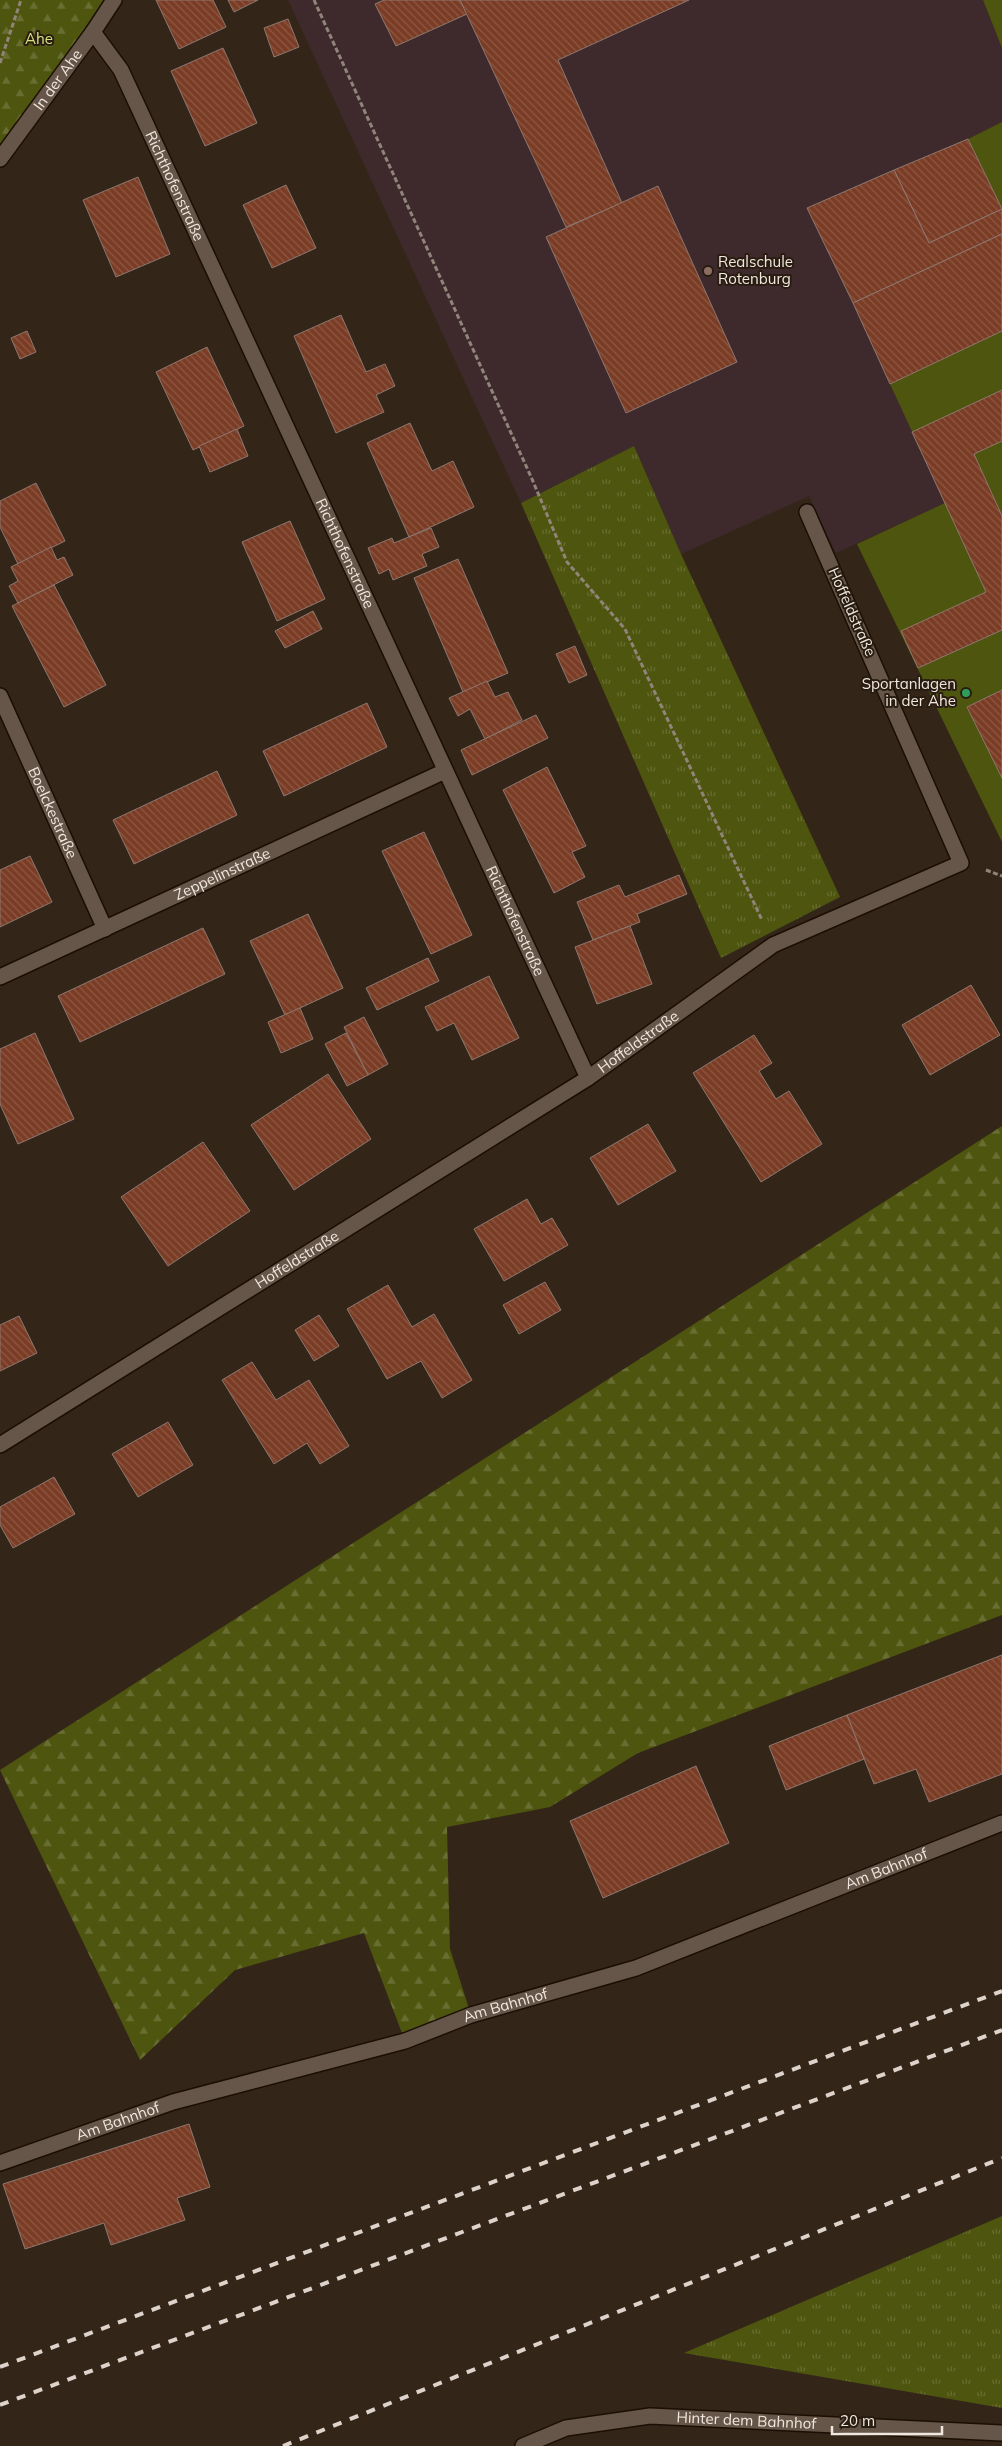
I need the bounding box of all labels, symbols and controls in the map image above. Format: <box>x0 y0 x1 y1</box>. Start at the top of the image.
park label: Ahe <box>25 29 53 48</box>
street label: In der Ahe <box>29 45 86 114</box>
street label: Richthofenstraße <box>141 128 209 244</box>
place label: Realschule Rotenburg <box>718 252 793 288</box>
marker: Realschule Rotenburg <box>702 265 714 277</box>
street label: Richthofenstraße <box>312 495 379 611</box>
street label: Hoffeldstraße <box>824 565 880 659</box>
place label: Sportanlagen in der Ahe <box>862 674 956 710</box>
marker: Sportanlagen in der Ahe <box>960 687 972 699</box>
street label: Boelckestraße <box>24 764 82 861</box>
street label: Zeppelinstraße <box>171 843 273 904</box>
street label: Richthofenstraße <box>482 863 549 979</box>
street label: Hoffeldstraße <box>594 1006 682 1077</box>
street label: Hoffeldstraße <box>251 1226 342 1293</box>
street label: Am Bahnhof <box>842 1843 931 1893</box>
street label: Am Bahnhof <box>460 1983 551 2026</box>
street label: Am Bahnhof <box>73 2097 163 2144</box>
scale bar <box>832 2404 942 2436</box>
street label: Hinter dem Bahnhof <box>676 2407 818 2433</box>
text: 20 m <box>840 2411 875 2430</box>

